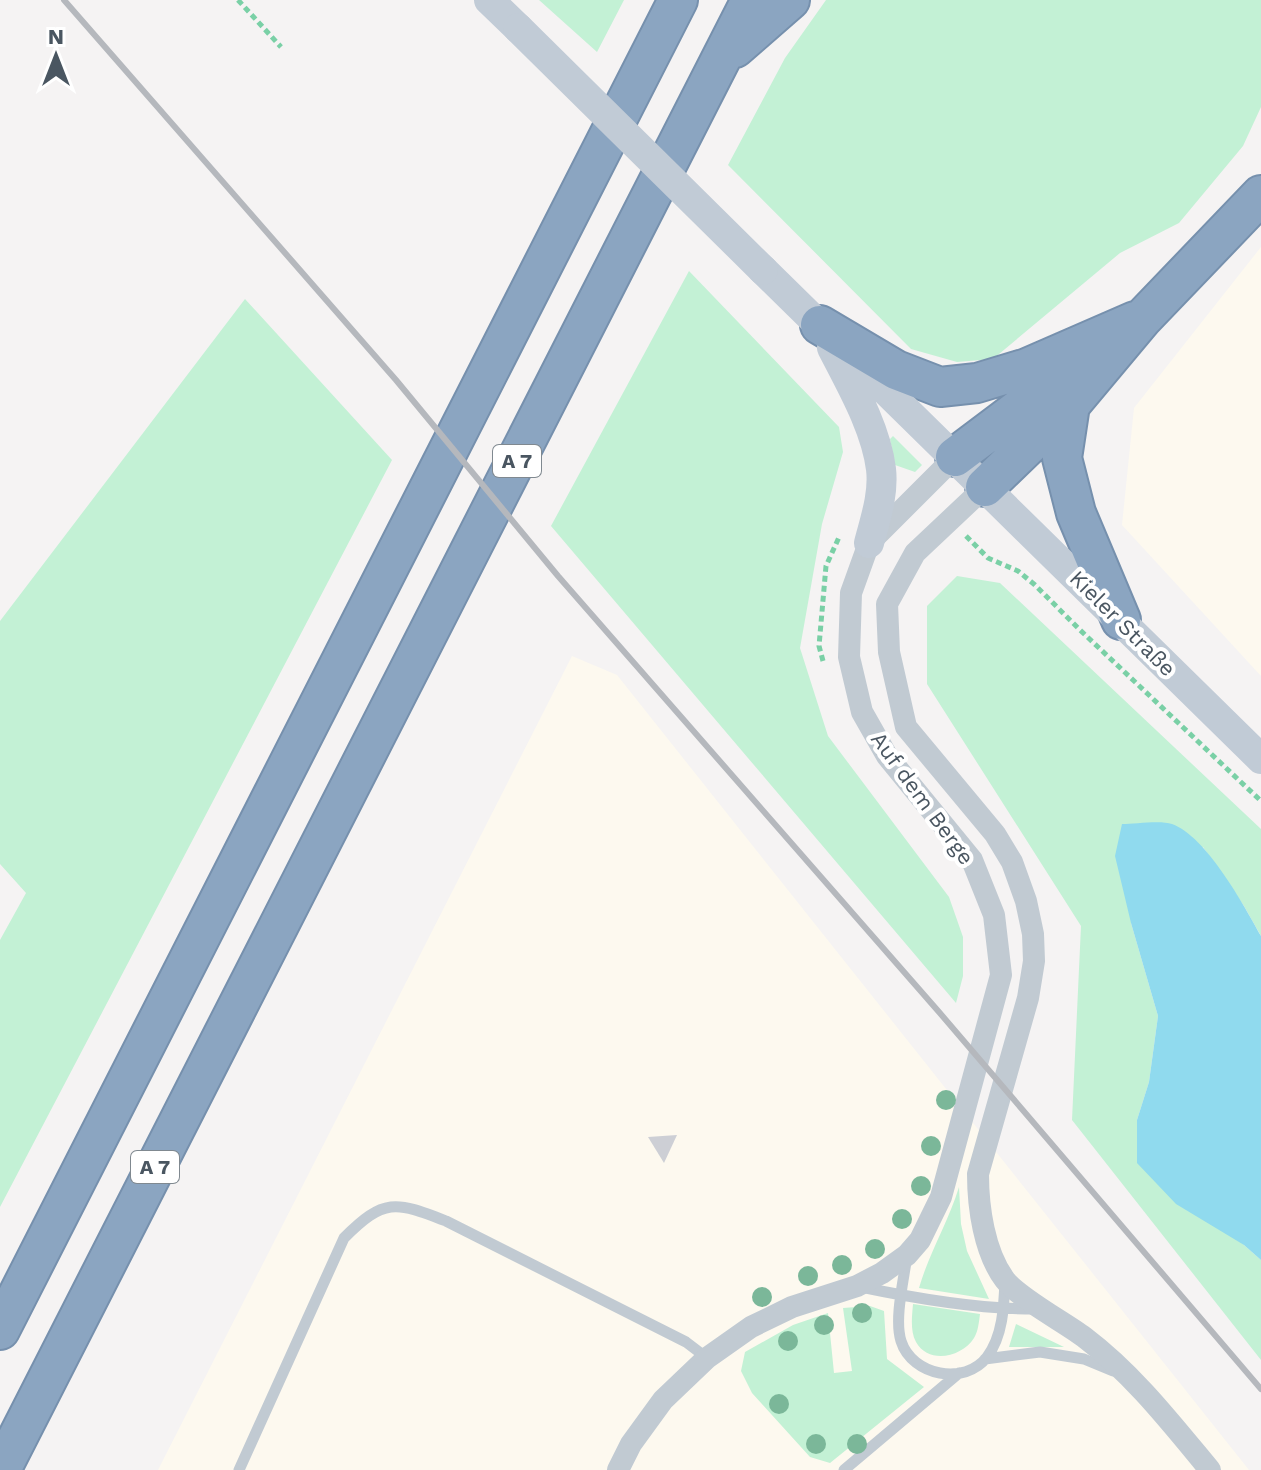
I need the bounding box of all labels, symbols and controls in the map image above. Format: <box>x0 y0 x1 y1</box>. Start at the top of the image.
north arrow <box>16 16 96 96</box>
text: N <box>48 24 64 49</box>
road number: A 7 <box>493 445 541 477</box>
street label: Kieler Straße <box>1065 565 1181 681</box>
street label: Auf dem Berge <box>866 727 979 870</box>
road number: A 7 <box>131 1151 179 1183</box>

